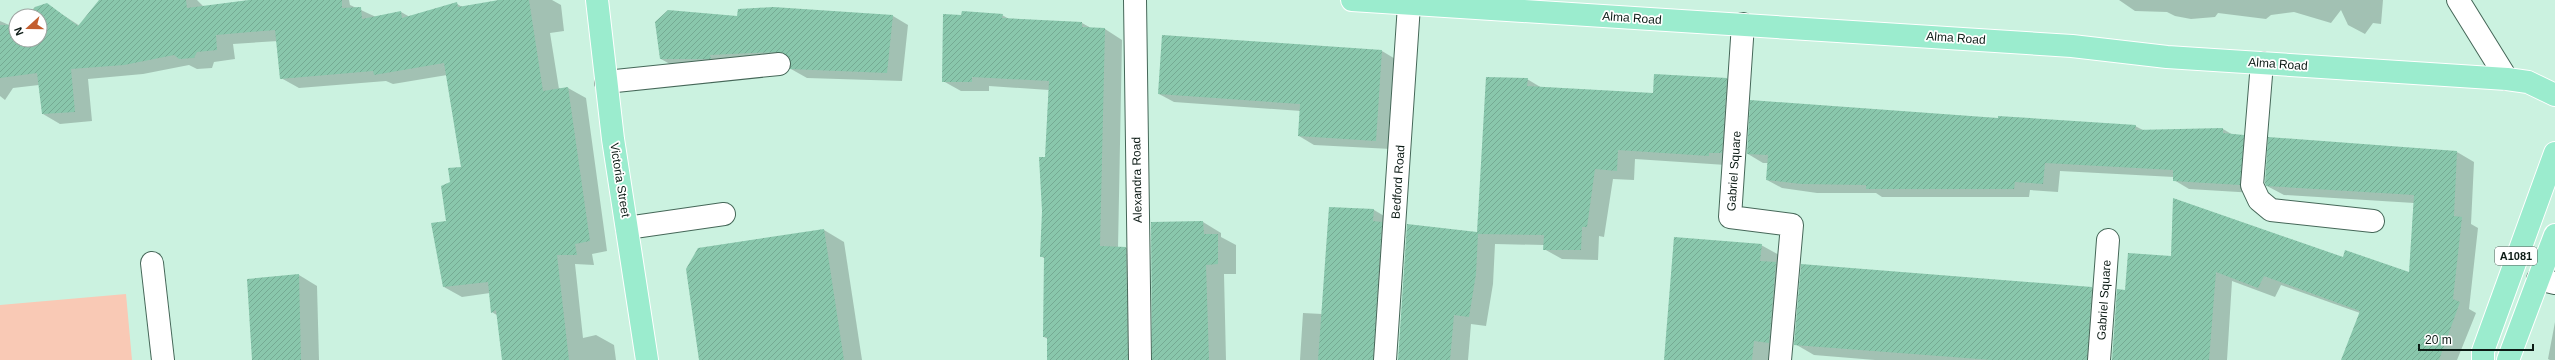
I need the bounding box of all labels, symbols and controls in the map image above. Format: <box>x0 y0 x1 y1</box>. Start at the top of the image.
north arrow <box>8 8 48 48</box>
street label: Alma Road <box>1602 9 1662 27</box>
text: N <box>12 26 26 37</box>
street label: Alma Road <box>1926 29 1986 47</box>
street label: Alma Road <box>2248 55 2308 73</box>
street label: Gabriel Square <box>1724 130 1744 212</box>
street label: Alexandra Road <box>1129 137 1145 223</box>
street label: Victoria Street <box>607 142 633 219</box>
street label: Bedford Road <box>1388 145 1408 219</box>
road number: A1081 <box>2495 247 2537 265</box>
street label: Gabriel Square <box>2094 259 2114 341</box>
scale bar <box>2419 326 2533 352</box>
text: 20 m <box>2425 333 2452 347</box>

